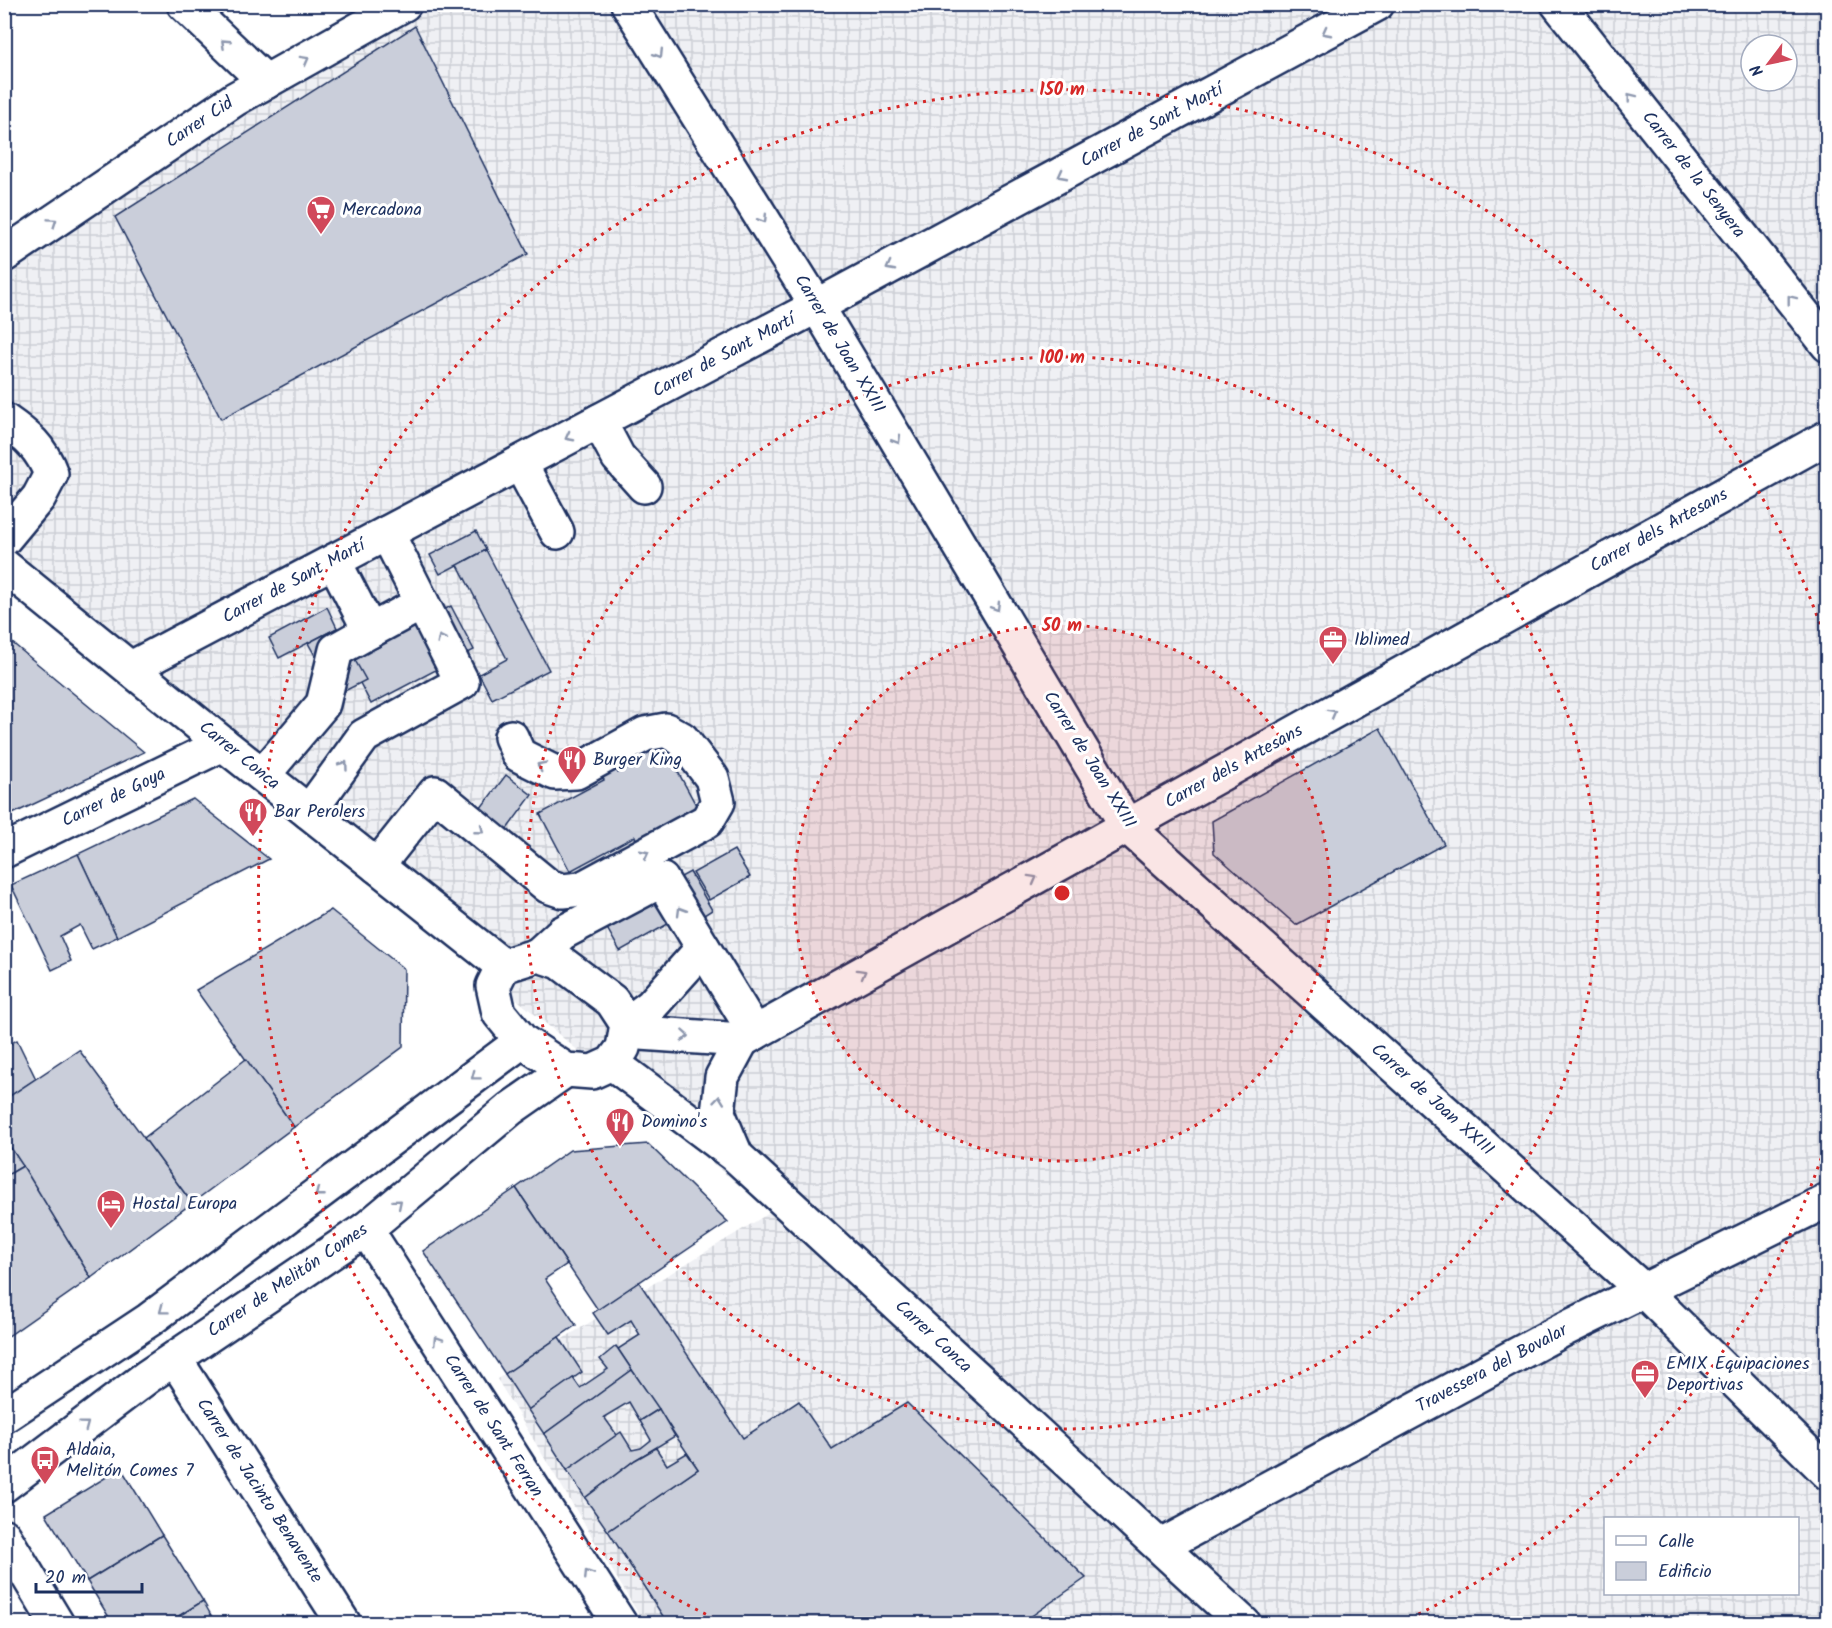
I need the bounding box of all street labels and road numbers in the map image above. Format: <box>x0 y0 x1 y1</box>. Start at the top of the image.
street label: Carrer de Sant Martí <box>1075 75 1231 176</box>
street label: Carrer Cid <box>160 89 241 156</box>
street label: Carrer de la Senyera <box>1634 105 1752 245</box>
street label: Carrer de Joan XXIII <box>786 269 892 419</box>
street label: Carrer de Sant Martí <box>647 305 803 406</box>
street label: Carrer dels Artesans <box>1585 481 1734 581</box>
street label: Carrer de Sant Martí <box>217 531 373 632</box>
street label: Carrer de Joan XXIII <box>1035 685 1143 835</box>
street label: Carrer Conca <box>192 714 286 798</box>
street label: Carrer dels Artesans <box>1160 717 1309 817</box>
street label: Carrer de Goya <box>57 760 171 836</box>
street label: Carrer de Joan XXIII <box>1364 1036 1500 1164</box>
street label: Carrer de Melitón Comes <box>202 1216 375 1346</box>
street label: Carrer Conca <box>887 1293 979 1381</box>
street label: Travessera del Bovalar <box>1411 1316 1574 1421</box>
street label: Carrer de Sant Ferran <box>436 1349 550 1503</box>
street label: Carrer de Jacinto Benavente <box>188 1393 330 1589</box>

